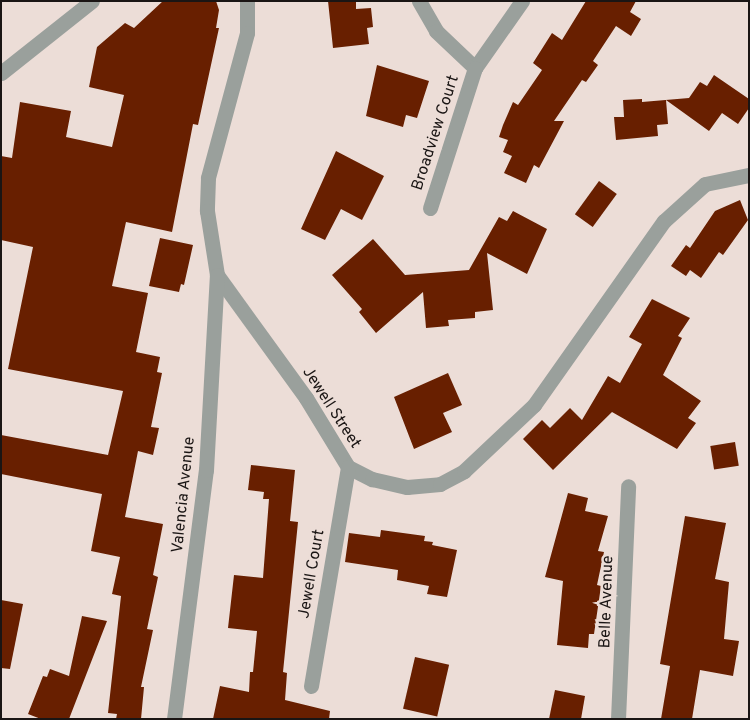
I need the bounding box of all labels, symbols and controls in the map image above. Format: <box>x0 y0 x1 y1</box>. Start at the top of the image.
street label: Broadview Court <box>408 73 464 193</box>
street label: Jewell Street <box>298 364 364 452</box>
street label: Valencia Avenue <box>168 435 200 555</box>
street label: Jewell Court <box>295 528 329 620</box>
street label: Belle Avenue <box>596 555 618 649</box>

